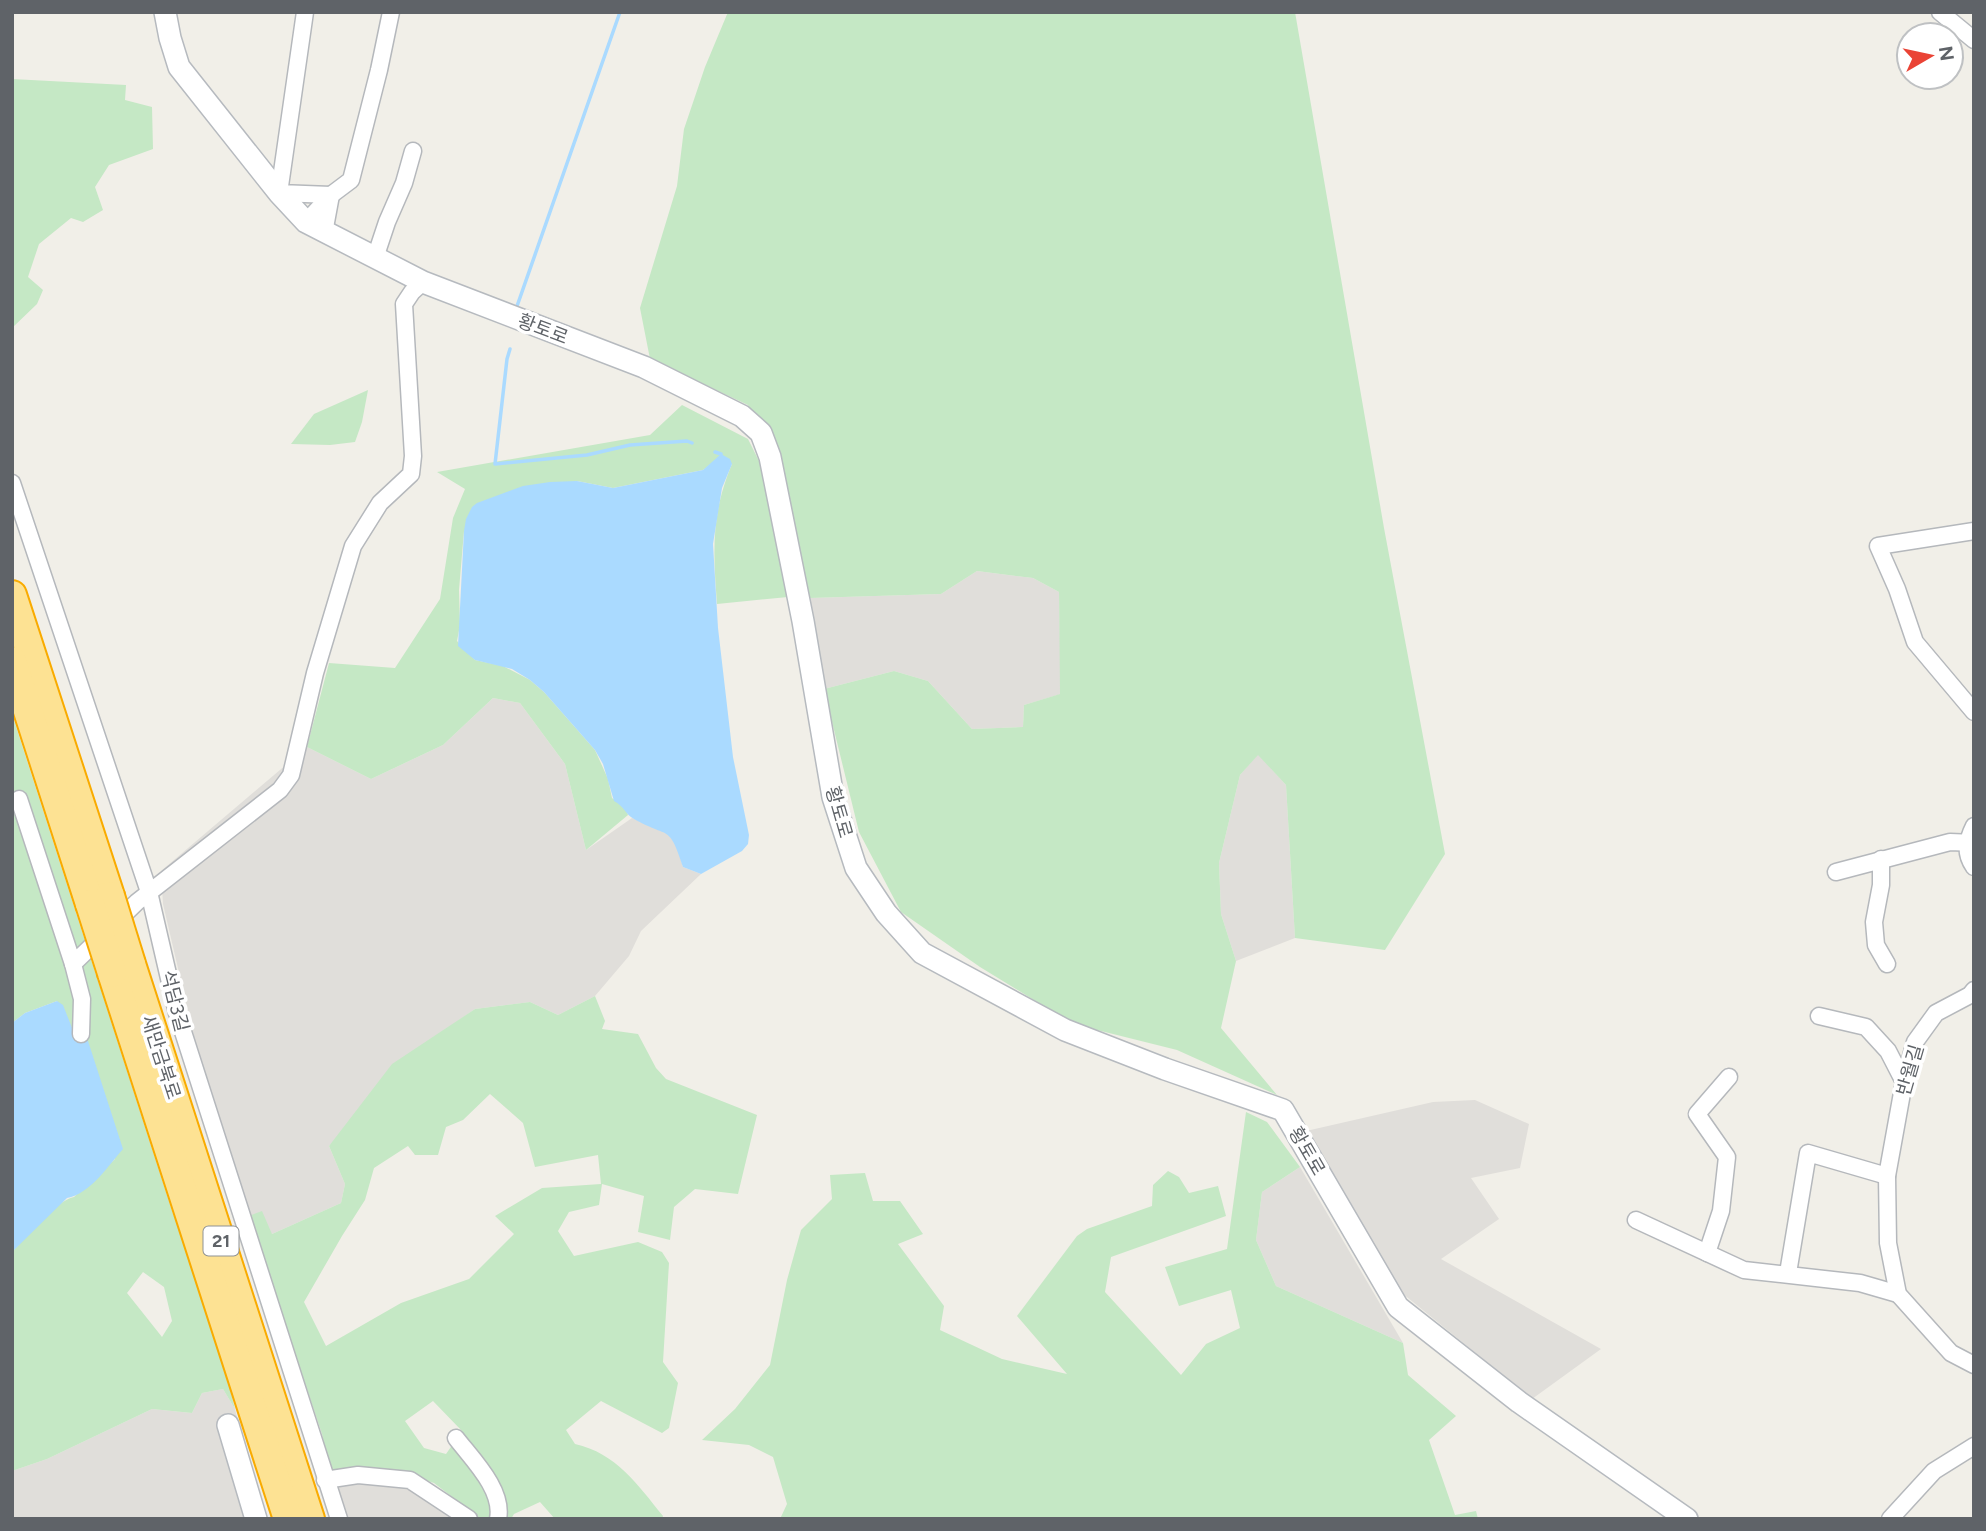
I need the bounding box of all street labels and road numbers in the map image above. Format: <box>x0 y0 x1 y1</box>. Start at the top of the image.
street label: 황토로 <box>514 309 572 349</box>
street label: 황토로 <box>821 784 857 840</box>
street label: 석담3길 <box>156 968 194 1034</box>
street label: 새만금북로 <box>137 1012 185 1102</box>
street label: 반월길 <box>1892 1042 1928 1098</box>
street label: 황토로 <box>1284 1123 1330 1179</box>
road number: 21 <box>204 1226 238 1256</box>

